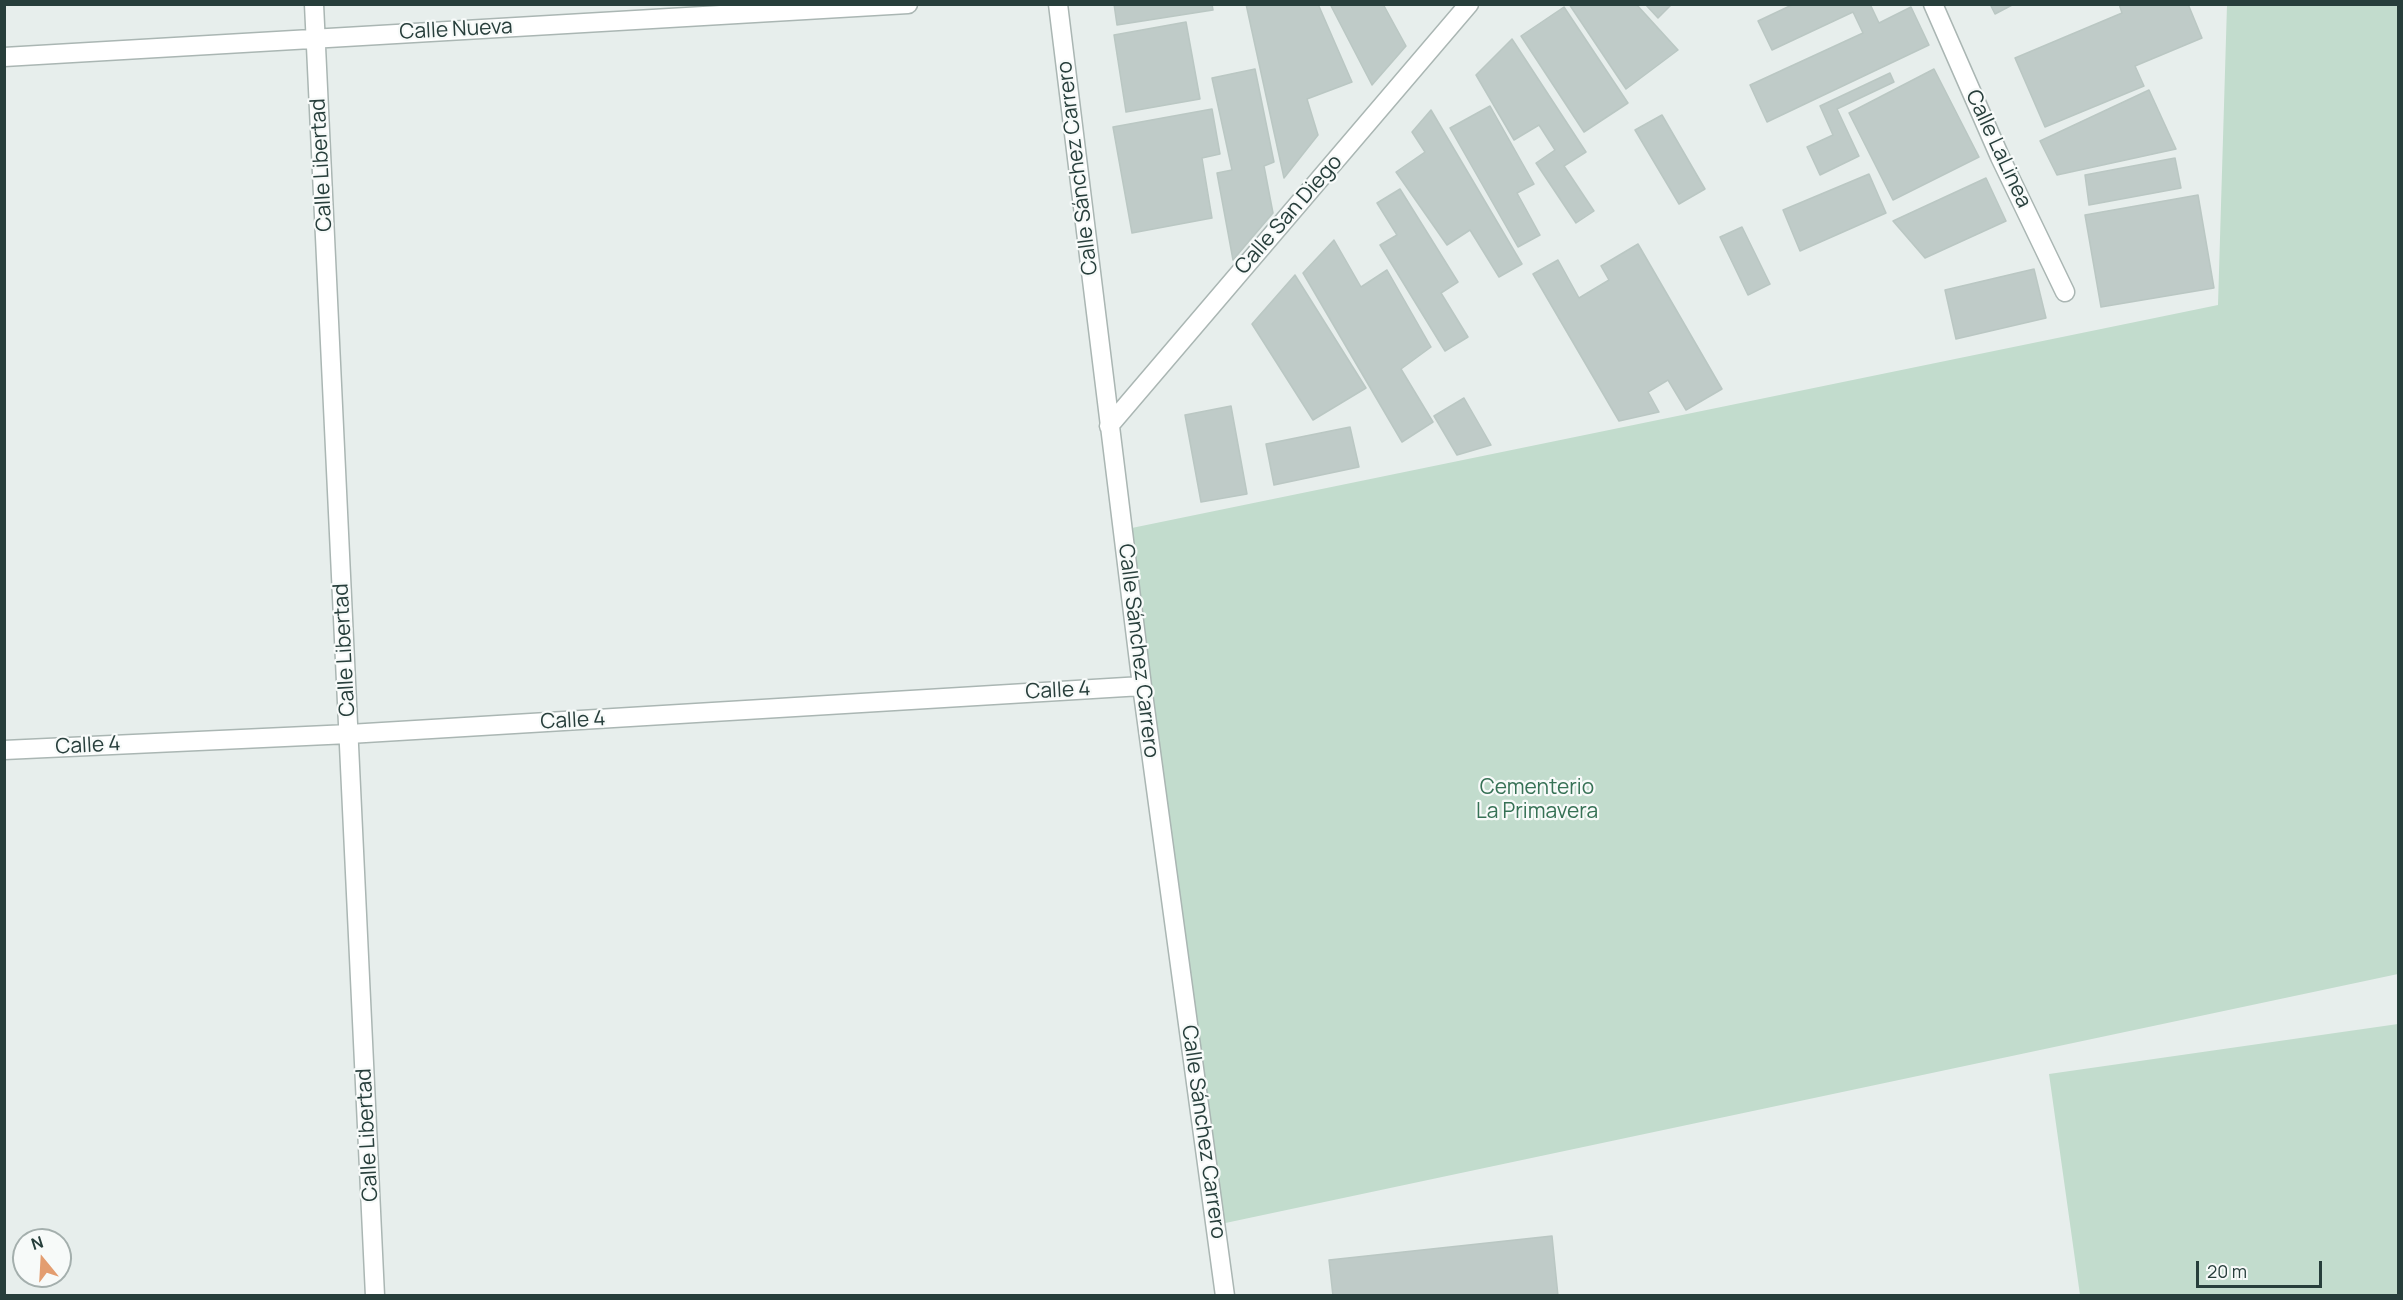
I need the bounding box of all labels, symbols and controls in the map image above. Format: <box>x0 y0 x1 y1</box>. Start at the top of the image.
street label: Calle Nueva <box>399 14 513 46</box>
street label: Calle Sánchez Carrero <box>1052 60 1104 276</box>
street label: Calle LaLinea <box>1960 86 2036 212</box>
street label: Calle Libertad <box>306 98 338 232</box>
street label: Calle San Diego <box>1230 150 1348 280</box>
street label: Calle Sánchez Carrero <box>1112 543 1164 759</box>
street label: Calle Libertad <box>329 583 361 717</box>
street label: Calle 4 <box>1025 677 1091 705</box>
street label: Calle 4 <box>540 707 606 735</box>
street label: Calle 4 <box>55 732 121 760</box>
park label: Cementerio La Primavera <box>1476 775 1598 825</box>
street label: Calle Sánchez Carrero <box>1176 1024 1230 1240</box>
street label: Calle Libertad <box>352 1068 384 1202</box>
north arrow <box>12 1228 72 1288</box>
text: N <box>28 1231 46 1255</box>
scale bar <box>2199 1249 2325 1287</box>
text: 20 m <box>2207 1259 2247 1283</box>

